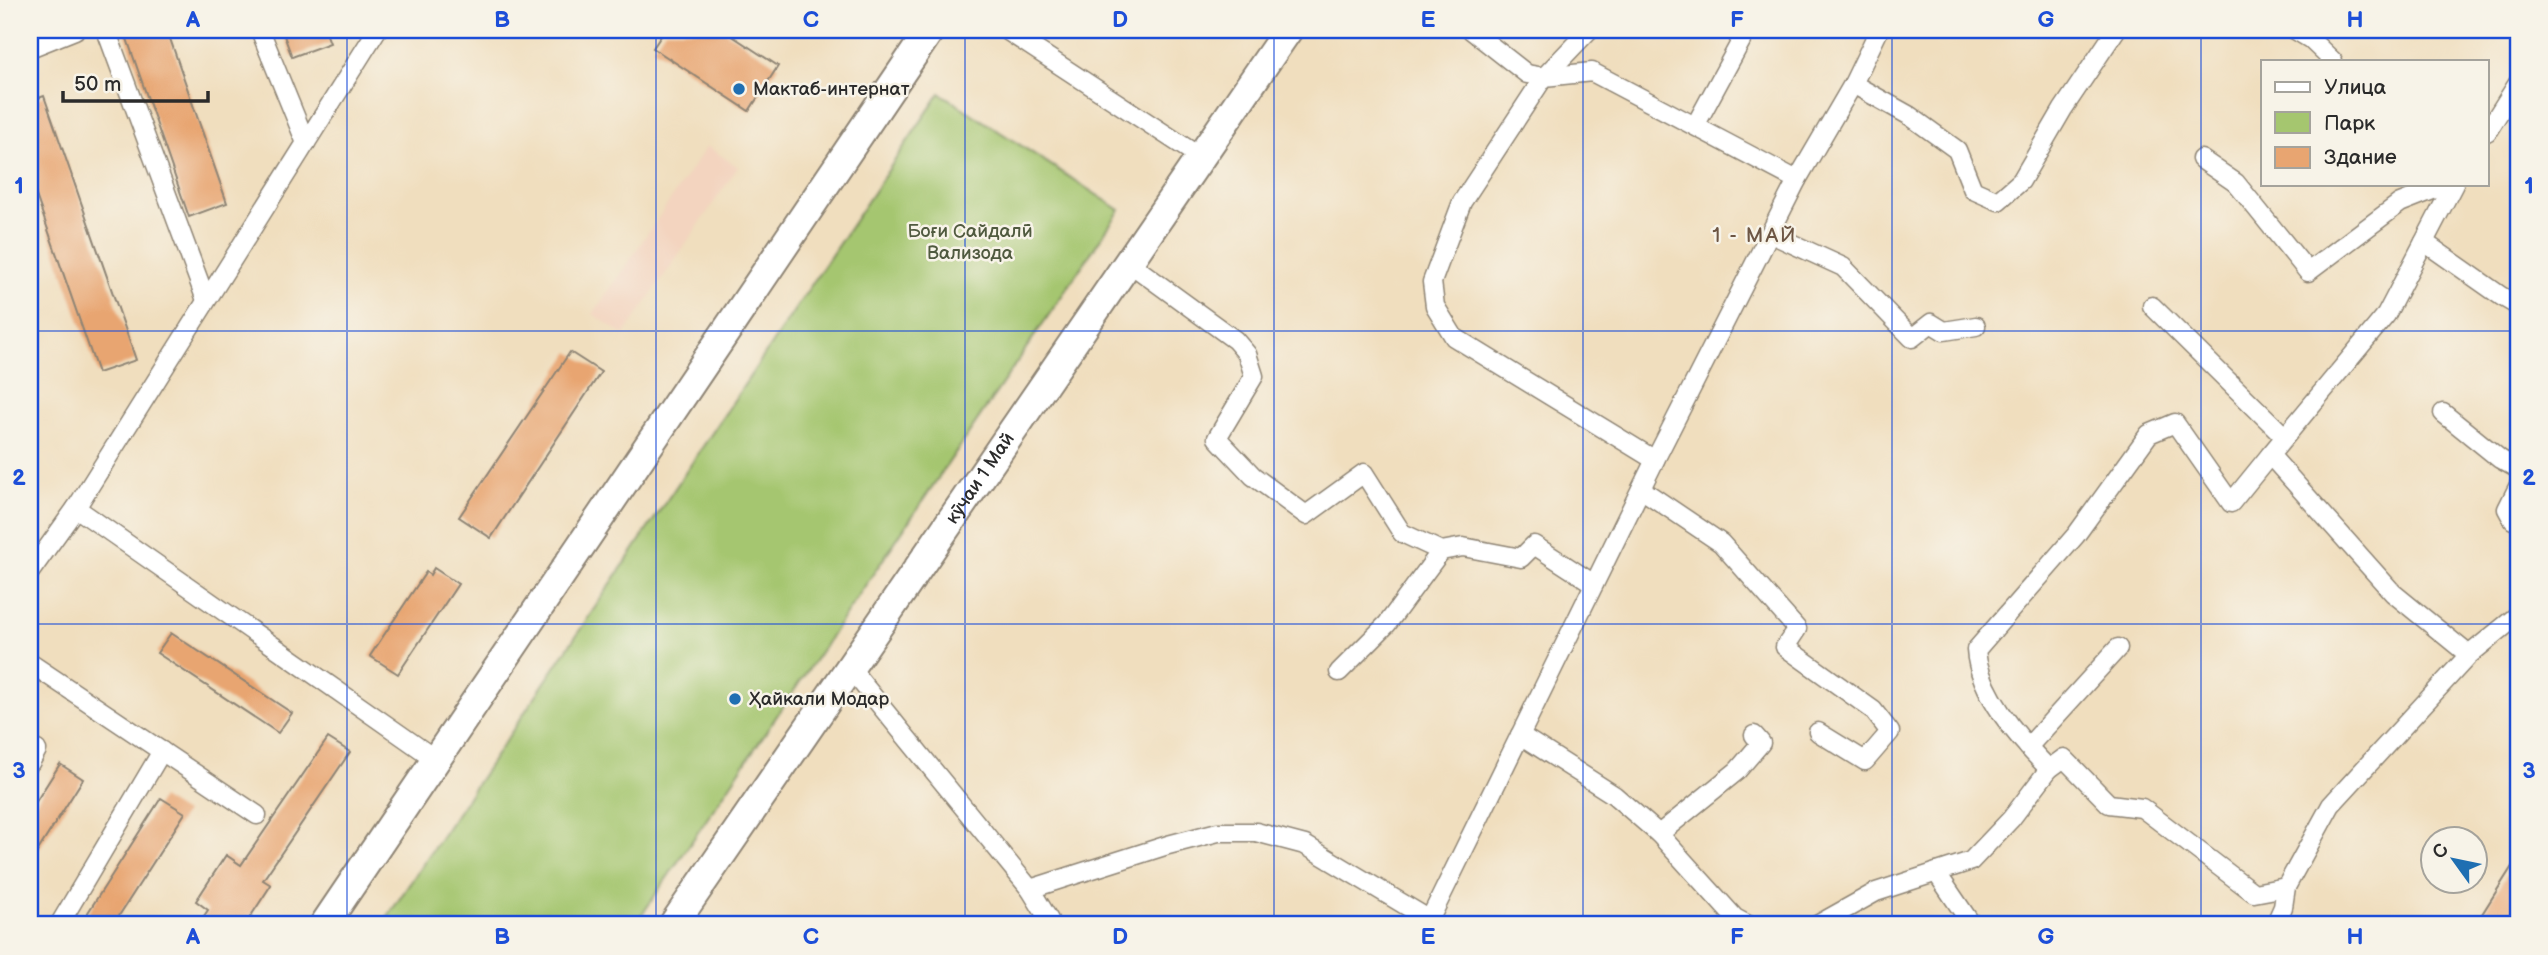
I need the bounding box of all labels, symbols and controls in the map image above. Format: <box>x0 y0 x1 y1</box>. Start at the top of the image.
text: A <box>185 6 201 34</box>
text: B <box>494 6 510 34</box>
text: C <box>803 6 819 34</box>
text: D <box>1112 6 1128 34</box>
text: E <box>1421 6 1436 34</box>
text: F <box>1730 6 1744 34</box>
text: G <box>2038 6 2055 34</box>
text: H <box>2346 6 2364 34</box>
scale bar <box>63 60 208 104</box>
legend <box>2261 60 2488 186</box>
text: 50 m <box>74 72 121 97</box>
text: Улица <box>2324 75 2387 100</box>
place label: Мактаб-интернат <box>753 78 910 101</box>
marker: Мактаб-интернат <box>731 81 747 97</box>
text: Парк <box>2324 111 2375 136</box>
text: Здание <box>2324 145 2397 170</box>
text: 1 <box>14 172 24 200</box>
text: 1 <box>2524 172 2534 200</box>
park label: Боғи Сайдалӣ Вализода <box>907 220 1033 265</box>
district label: 1 - МАЙ <box>1712 223 1798 248</box>
street label: кӯчаи 1 Май <box>940 428 1019 528</box>
text: 2 <box>12 464 26 492</box>
text: 2 <box>2522 464 2536 492</box>
place label: Ҳайкали Модар <box>749 688 890 711</box>
marker: Ҳайкали Модар <box>727 691 743 707</box>
text: 3 <box>12 757 26 785</box>
text: 3 <box>2522 757 2536 785</box>
north arrow <box>2418 825 2488 895</box>
text: С <box>2428 840 2454 863</box>
text: A <box>185 923 201 951</box>
text: B <box>494 923 510 951</box>
text: C <box>803 923 819 951</box>
text: D <box>1112 923 1128 951</box>
text: E <box>1421 923 1436 951</box>
text: F <box>1730 923 1744 951</box>
text: G <box>2038 923 2055 951</box>
text: H <box>2346 923 2364 951</box>

